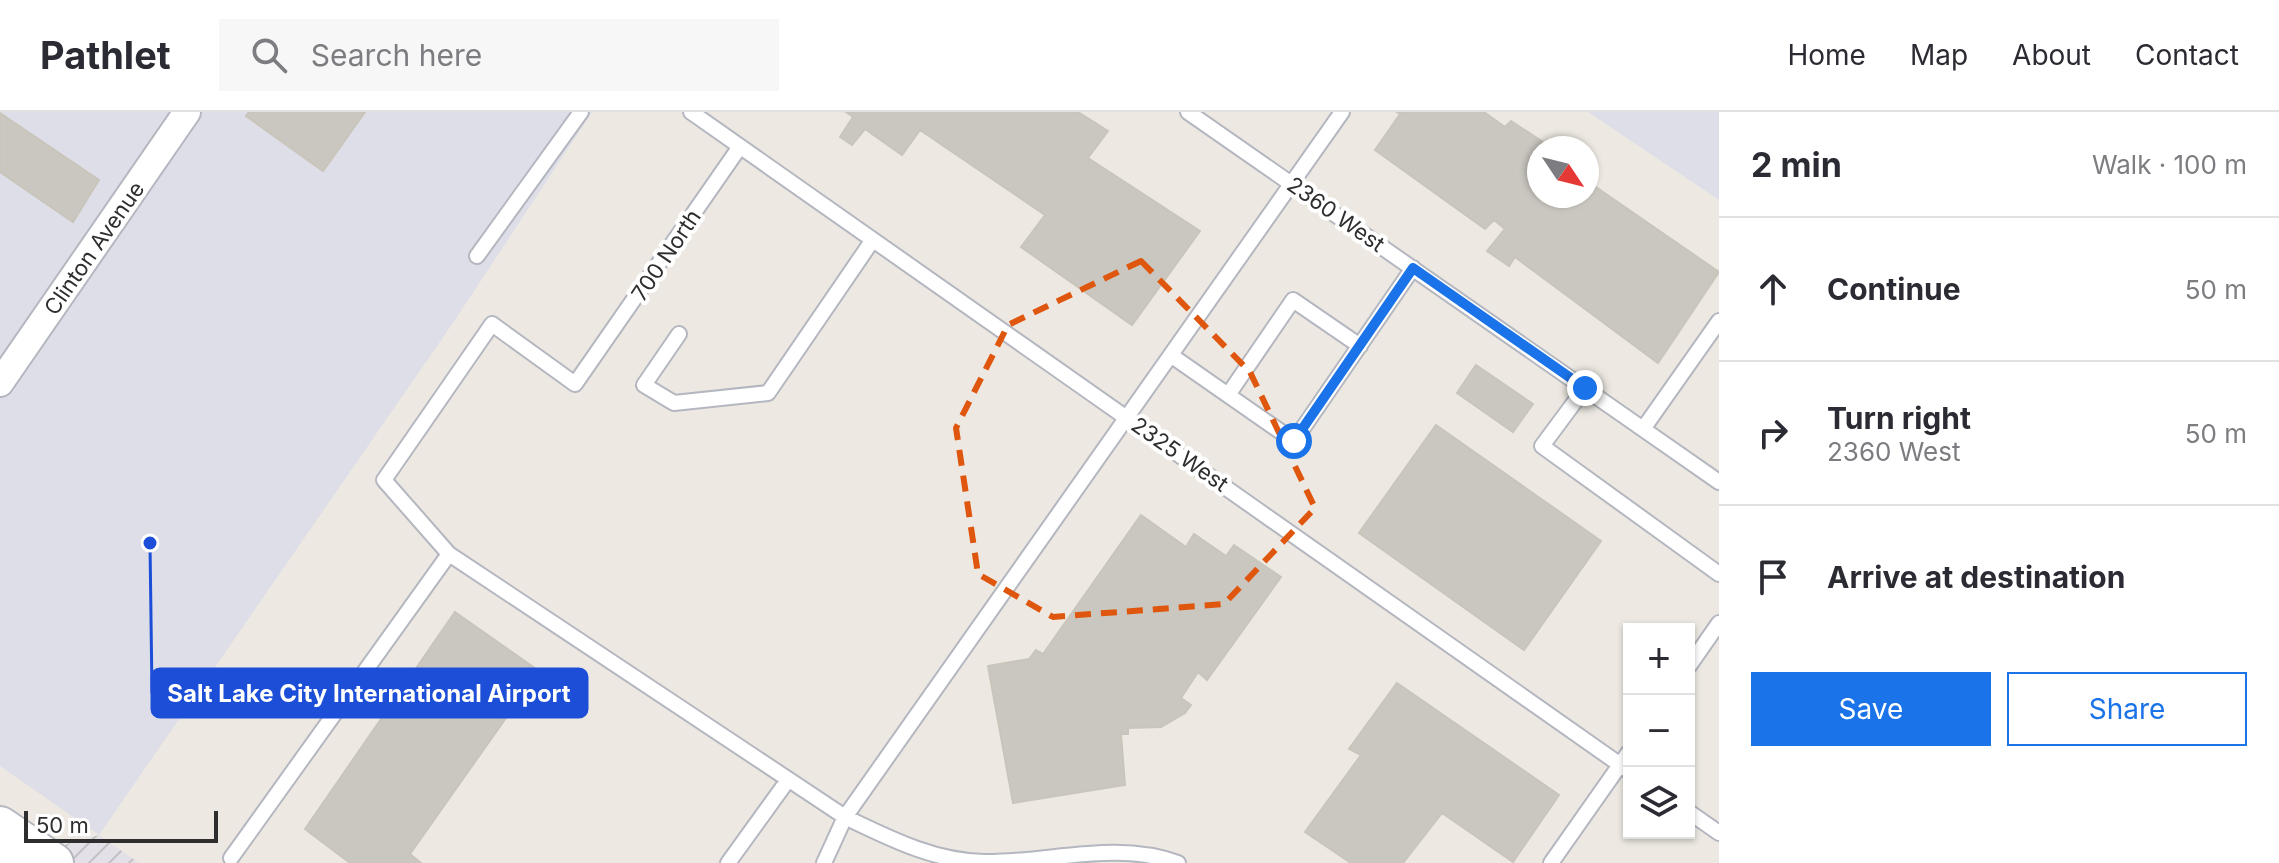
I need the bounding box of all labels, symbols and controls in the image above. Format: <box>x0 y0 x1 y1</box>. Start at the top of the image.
search box <box>219 19 779 91</box>
text: Pathlet <box>40 32 171 78</box>
icon: search <box>247 33 291 77</box>
text: Search here <box>311 37 482 73</box>
text: Home <box>1787 38 1866 72</box>
text: Map <box>1910 38 1968 72</box>
text: About <box>2012 38 2091 72</box>
text: Contact <box>2135 38 2239 72</box>
north arrow <box>1527 136 1599 208</box>
text: 2 min <box>1751 144 1842 185</box>
text: Walk · 100 m <box>2092 149 2247 180</box>
street label: 2360 West <box>1282 171 1390 257</box>
street label: Clinton Avenue <box>39 176 149 320</box>
street label: 700 North <box>626 204 706 306</box>
icon: ahead <box>1751 267 1795 311</box>
text: Continue <box>1827 271 1961 307</box>
text: 50 m <box>2185 274 2247 305</box>
route end <box>1567 370 1603 406</box>
text: Turn right <box>1827 400 1971 436</box>
street label: 2325 West <box>1127 411 1233 497</box>
icon: right <box>1751 411 1795 455</box>
text: 50 m <box>2185 418 2247 449</box>
route start <box>1276 423 1312 459</box>
text: 2360 West <box>1827 436 1960 467</box>
icon: arrive <box>1751 555 1795 599</box>
text: Arrive at destination <box>1827 559 2125 595</box>
map controls <box>1623 623 1695 839</box>
button: + <box>1623 623 1695 695</box>
callout: Salt Lake City International Airport <box>152 669 587 717</box>
button: Save <box>1751 672 1991 746</box>
button: Share <box>2007 672 2247 746</box>
text: Salt Lake City International Airport <box>167 679 571 708</box>
button: − <box>1623 695 1695 767</box>
button: layers <box>1623 767 1695 839</box>
scale bar <box>24 807 218 843</box>
text: 50 m <box>36 812 89 838</box>

